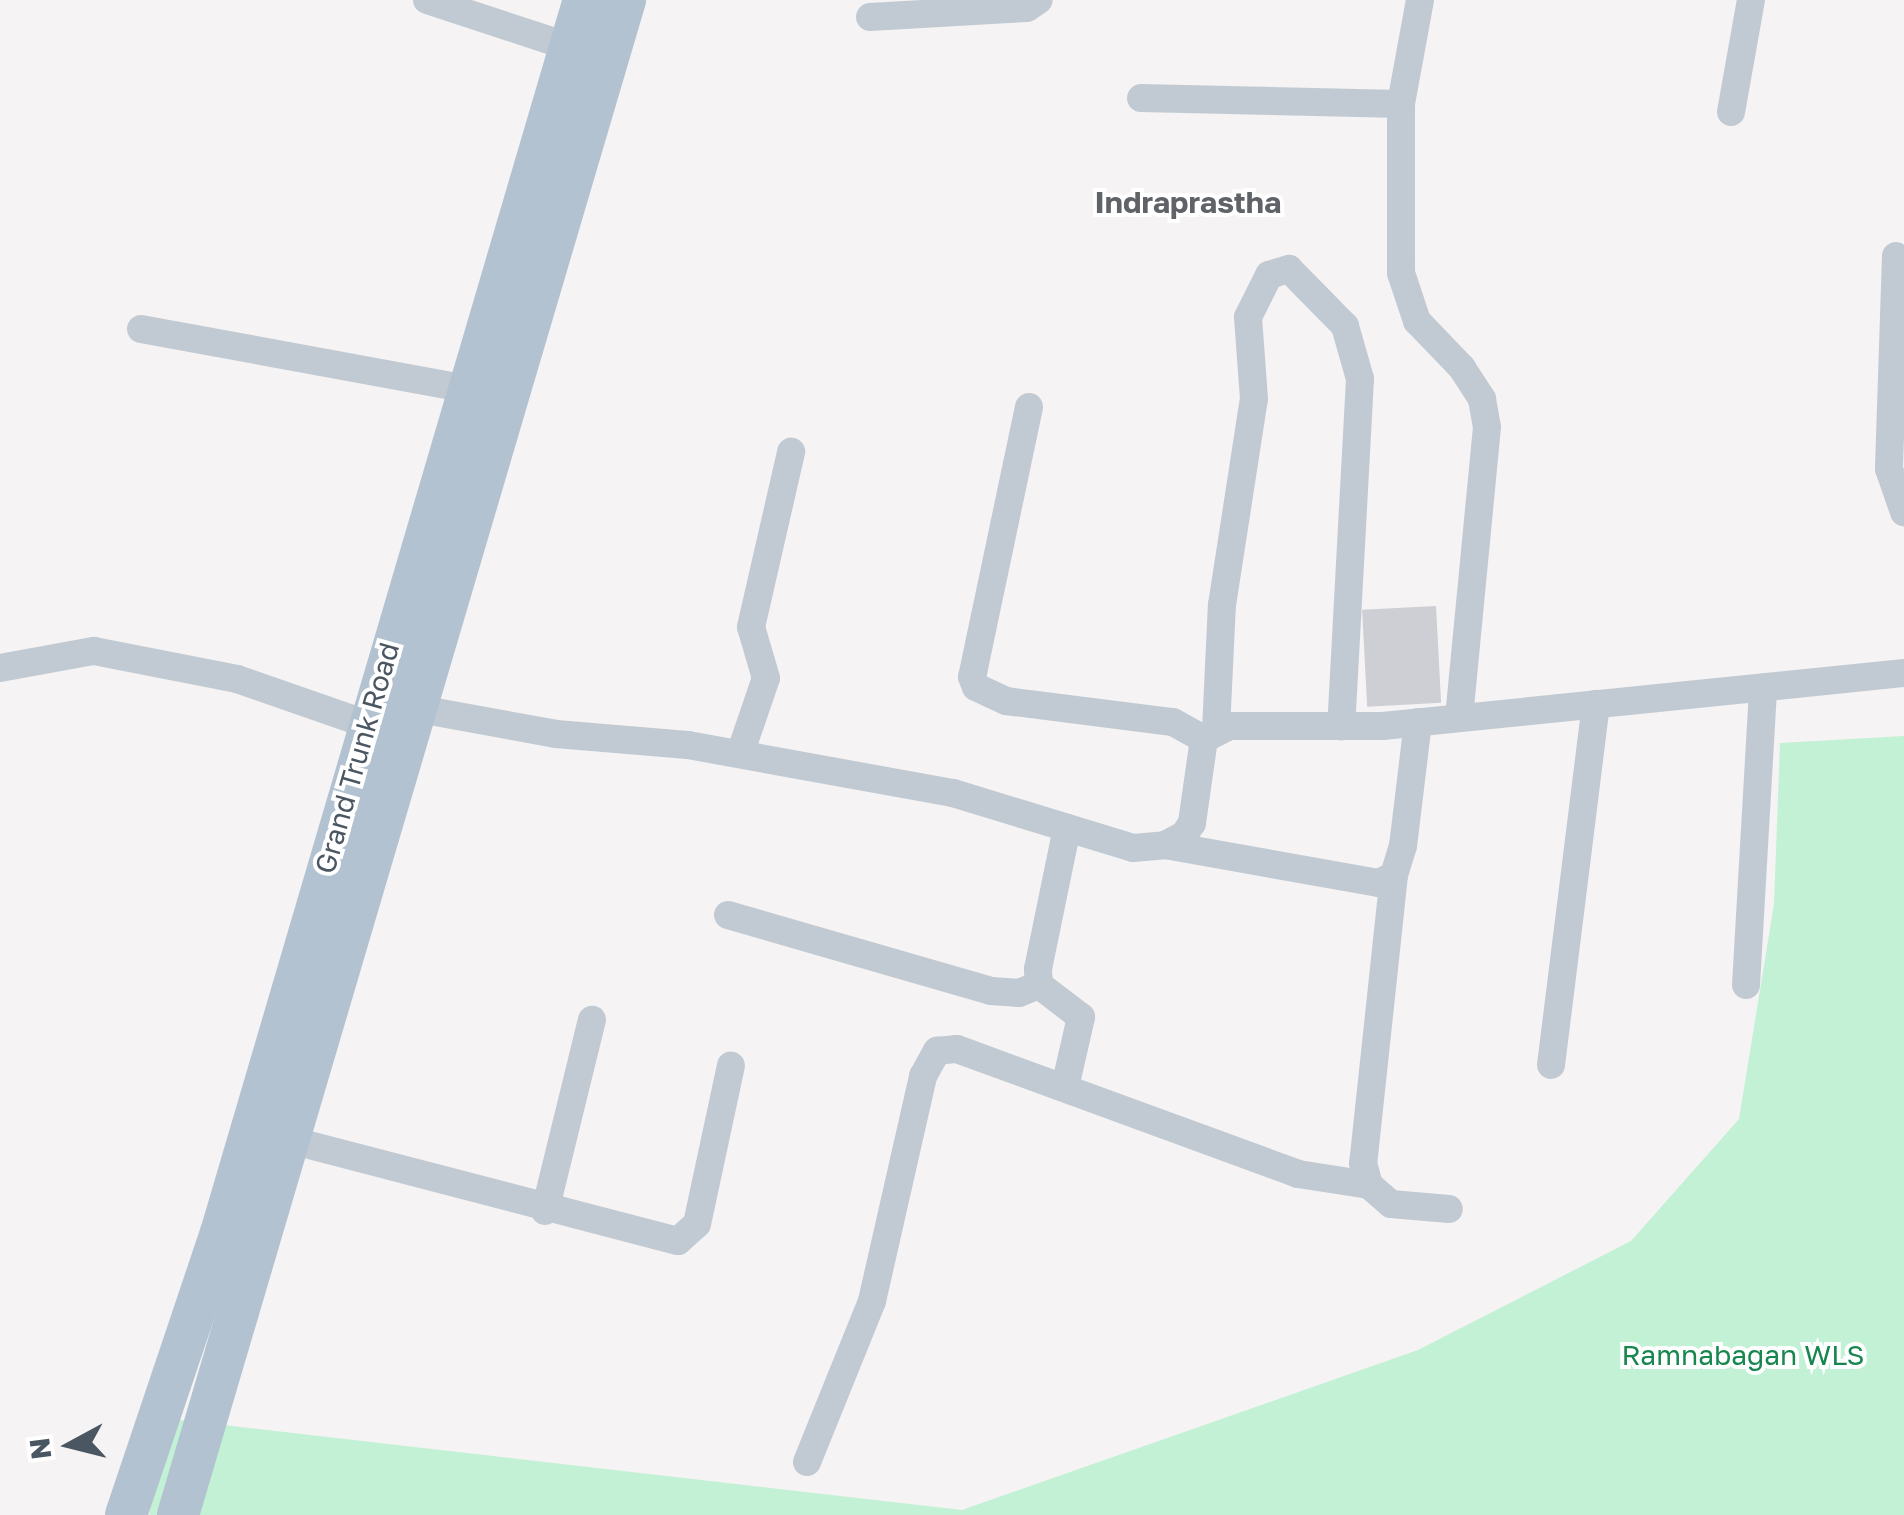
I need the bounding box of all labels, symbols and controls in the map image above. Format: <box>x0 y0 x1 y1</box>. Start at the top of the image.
district label: Indraprastha <box>1095 184 1281 220</box>
street label: Grand Trunk Road <box>308 639 406 877</box>
park label: Ramnabagan WLS <box>1622 1338 1864 1372</box>
north arrow <box>20 1395 120 1495</box>
text: N <box>22 1436 57 1461</box>

